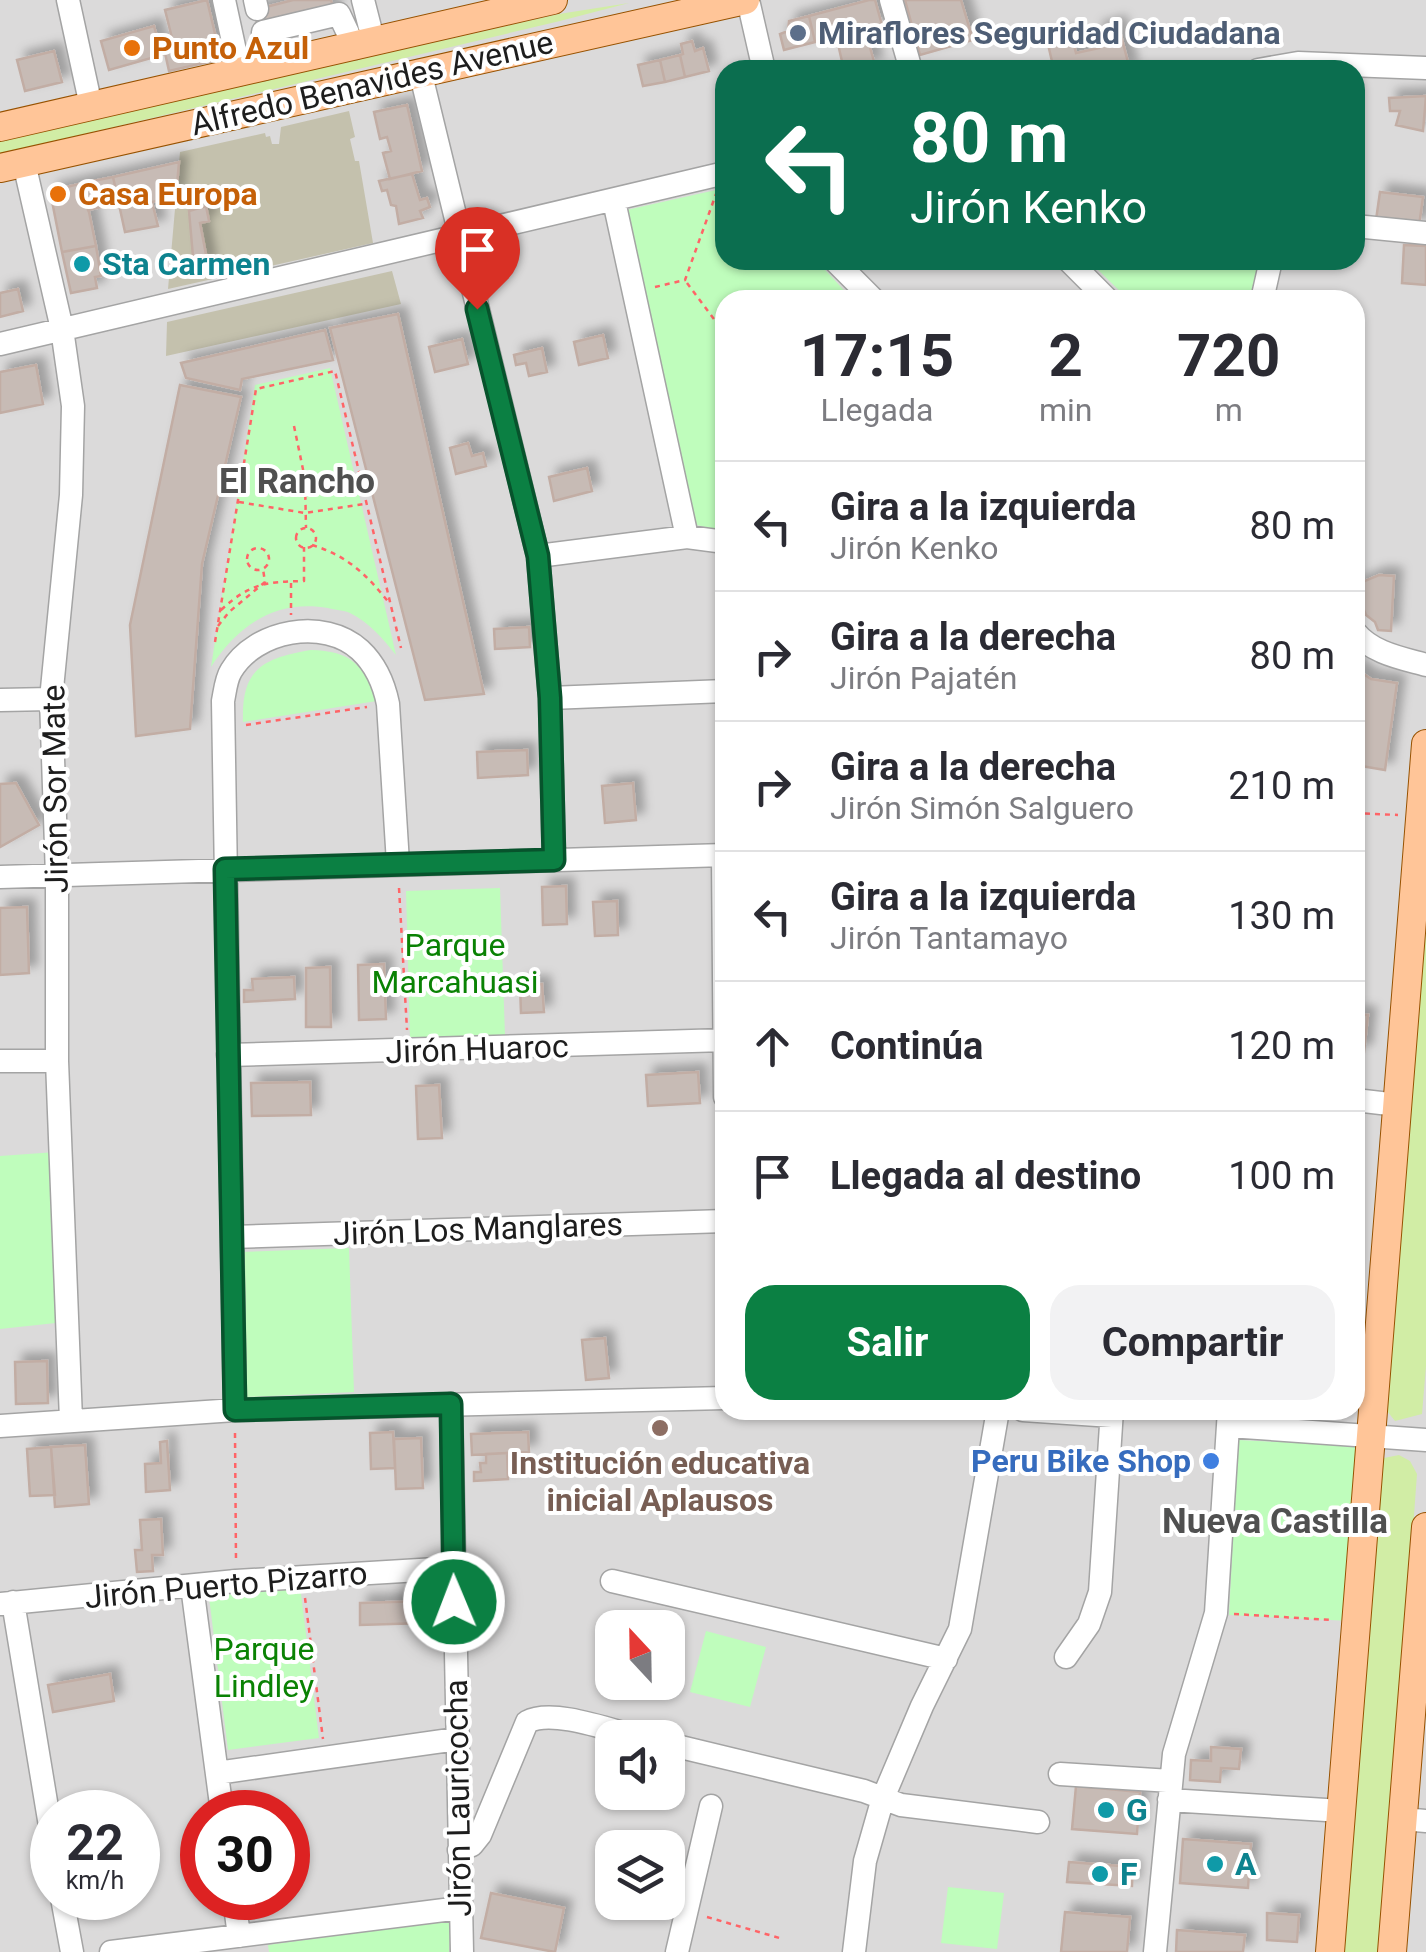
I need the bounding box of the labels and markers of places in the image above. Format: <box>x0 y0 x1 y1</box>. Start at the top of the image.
place label: Miraflores Seguridad Ciudadana <box>818 14 1281 52</box>
marker: Miraflores Seguridad Ciudadana <box>787 22 809 44</box>
place label: Punto Azul <box>152 29 309 67</box>
marker: Punto Azul <box>121 37 143 59</box>
place label: Casa Europa <box>78 175 258 213</box>
marker: Casa Europa <box>47 183 69 205</box>
pin <box>435 207 520 310</box>
place label: Sta Carmen <box>102 245 270 283</box>
marker: Sta Carmen <box>71 253 93 275</box>
marker: Institución educativa inicial Aplausos <box>649 1417 671 1439</box>
place label: Peru Bike Shop <box>971 1442 1191 1480</box>
place label: Institución educativa inicial Aplausos <box>510 1444 810 1519</box>
marker: Peru Bike Shop <box>1200 1450 1222 1472</box>
place label: G <box>1126 1791 1148 1829</box>
marker: G <box>1095 1799 1117 1821</box>
place label: A <box>1235 1845 1257 1883</box>
marker: A <box>1204 1853 1226 1875</box>
place label: F <box>1120 1855 1138 1893</box>
marker: F <box>1089 1863 1111 1885</box>

